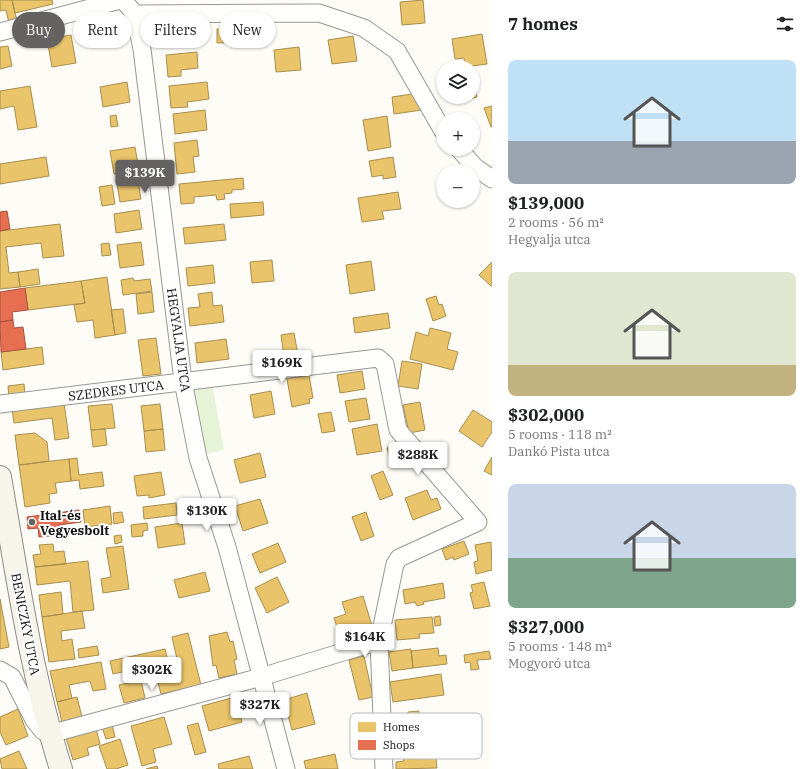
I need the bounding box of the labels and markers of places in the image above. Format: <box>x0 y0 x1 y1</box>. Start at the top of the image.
pin: $139K <box>117 160 173 194</box>
pin: $169K <box>254 350 310 384</box>
pin: $288K <box>390 442 446 476</box>
pin: $130K <box>179 498 235 532</box>
place label: Ital-és Vegyesbolt <box>40 507 109 539</box>
marker: Ital-és Vegyesbolt <box>27 517 37 527</box>
pin: $164K <box>337 624 393 658</box>
pin: $302K <box>124 657 180 691</box>
pin: $327K <box>232 692 288 726</box>

